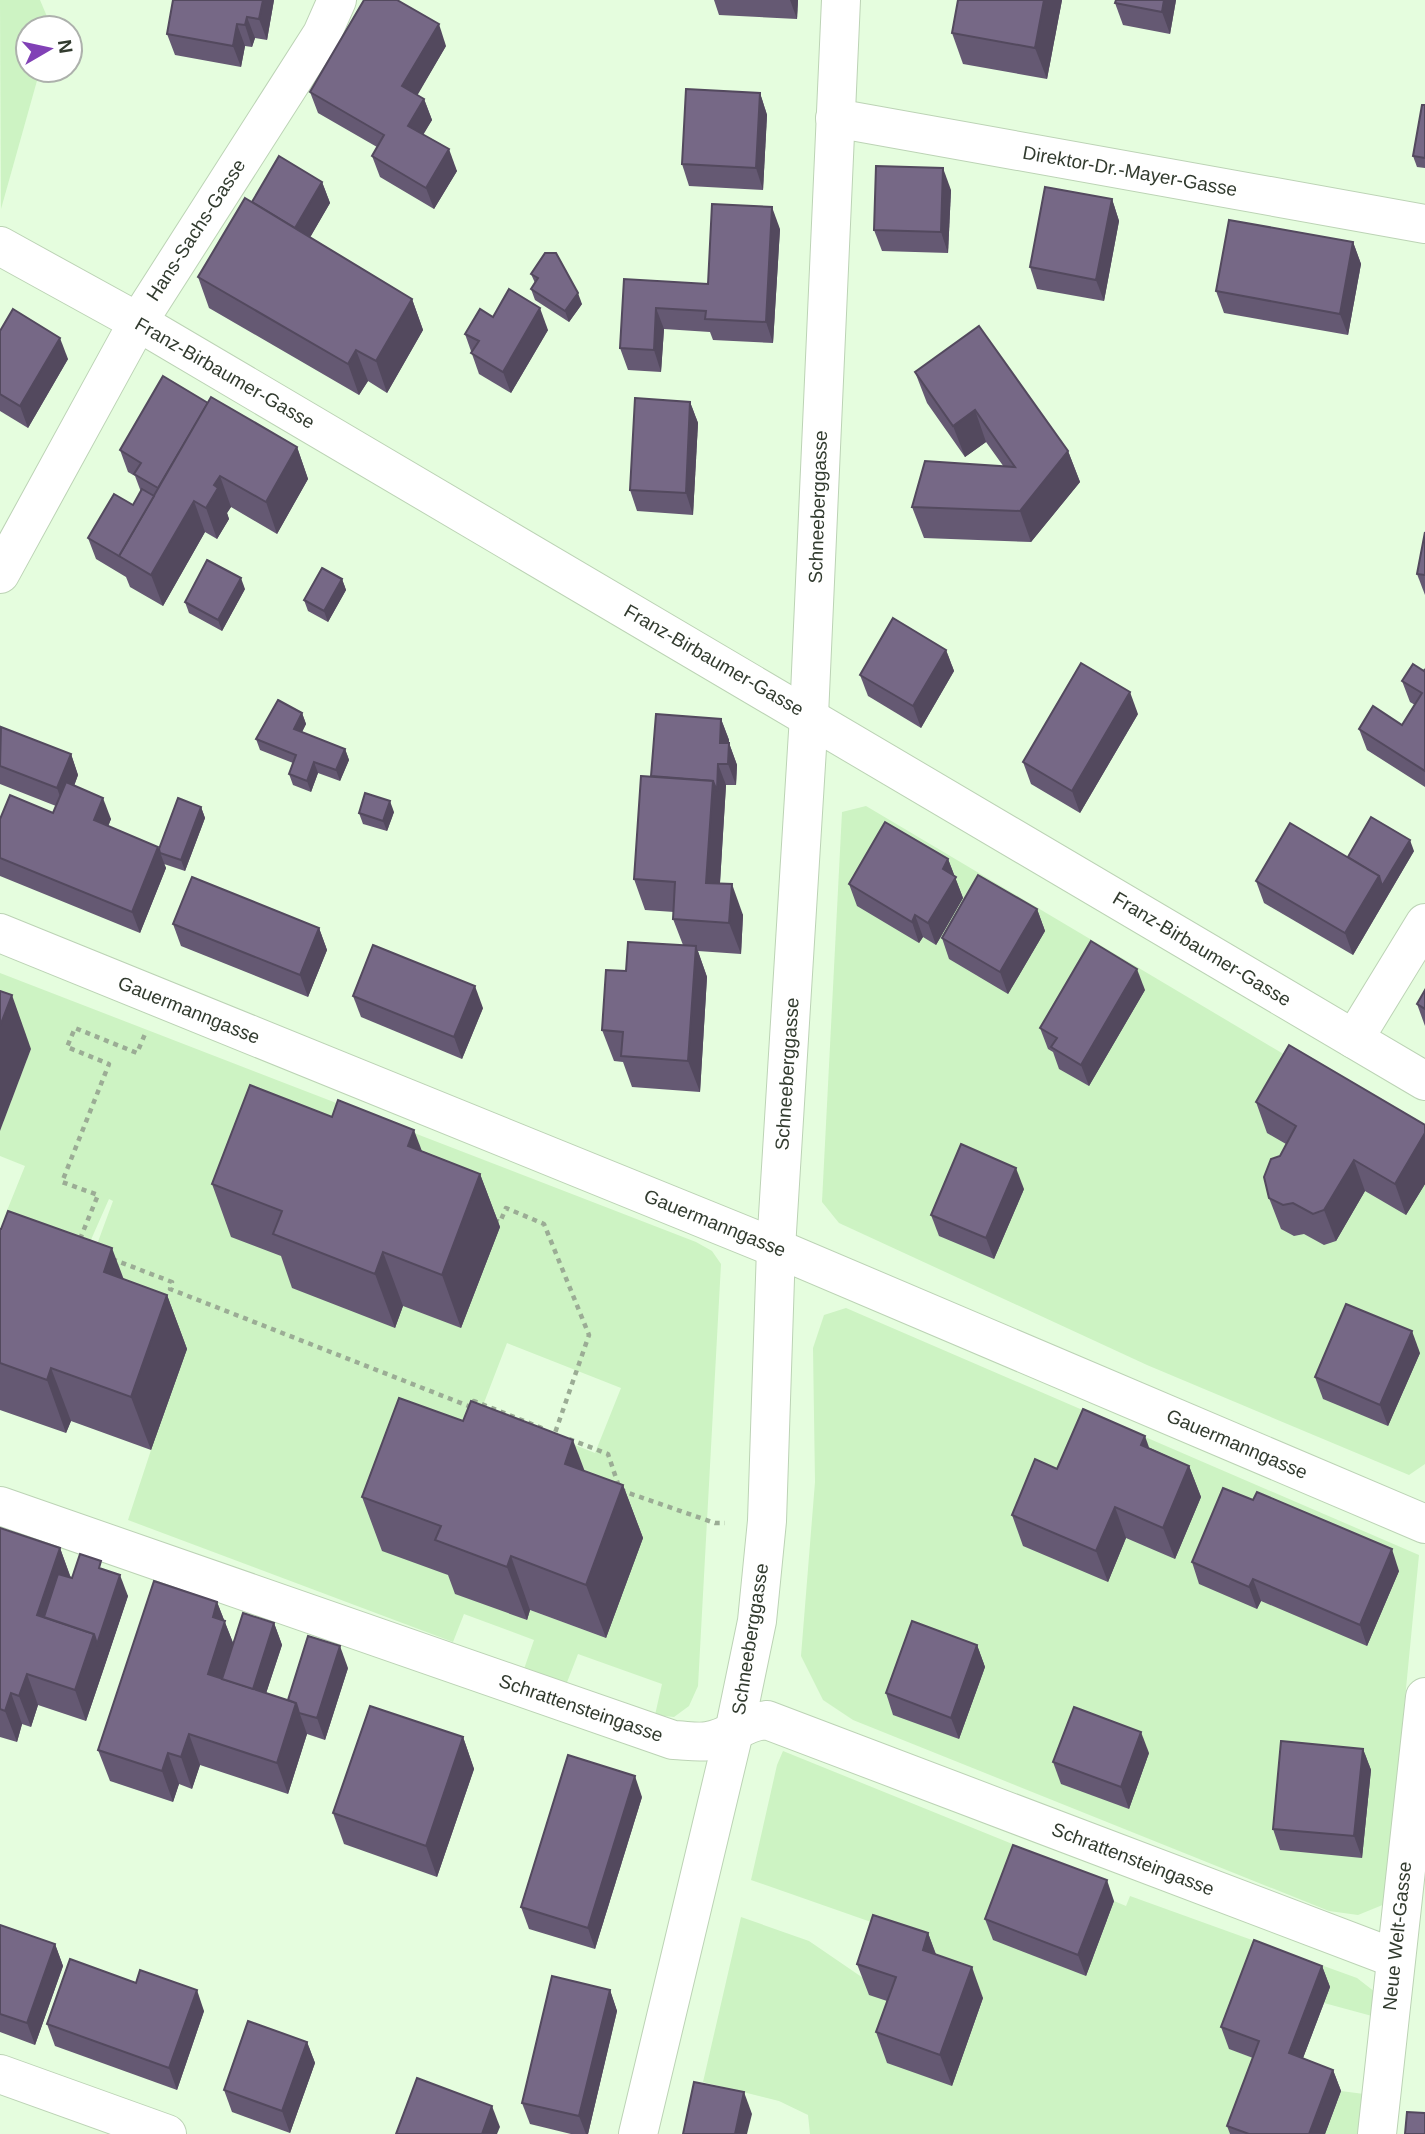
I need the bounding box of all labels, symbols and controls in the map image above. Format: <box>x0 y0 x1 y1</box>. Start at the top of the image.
north arrow <box>14 14 84 84</box>
text: N <box>54 38 77 55</box>
street label: Direktor-Dr.-Mayer-Gasse <box>1021 142 1239 200</box>
street label: Hans-Sachs-Gasse <box>142 155 250 305</box>
street label: Franz-Birbaumer-Gasse <box>132 313 318 433</box>
street label: Schneeberggasse <box>805 430 831 584</box>
street label: Franz-Birbaumer-Gasse <box>621 600 807 720</box>
street label: Franz-Birbaumer-Gasse <box>1109 888 1295 1010</box>
street label: Gauermanngasse <box>115 972 263 1048</box>
street label: Schneeberggasse <box>771 997 803 1151</box>
street label: Gauermanngasse <box>641 1185 789 1261</box>
street label: Gauermanngasse <box>1163 1405 1311 1483</box>
street label: Schneeberggasse <box>728 1562 772 1716</box>
street label: Schrattensteingasse <box>496 1670 666 1746</box>
street label: Schrattensteingasse <box>1049 1818 1217 1900</box>
street label: Neue Welt-Gasse <box>1379 1861 1415 2011</box>

